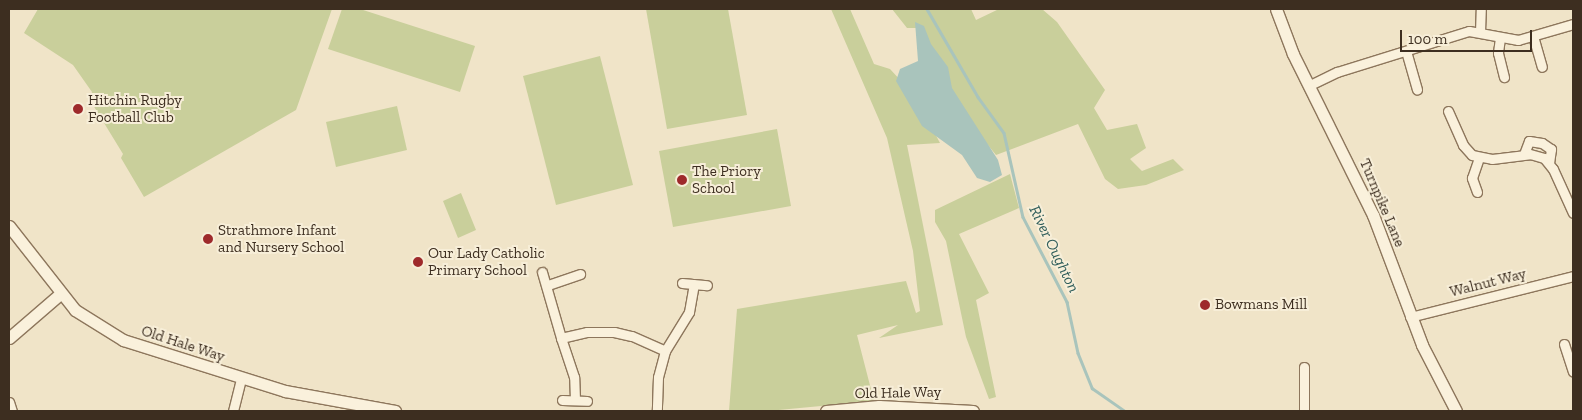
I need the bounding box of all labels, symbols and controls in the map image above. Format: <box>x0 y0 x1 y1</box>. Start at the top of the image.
scale bar <box>1402 20 1534 52</box>
text: 100 m <box>1408 30 1447 48</box>
place label: Hitchin Rugby Football Club <box>88 91 182 126</box>
marker: Hitchin Rugby Football Club <box>72 103 84 115</box>
street label: Turnpike Lane <box>1355 156 1409 250</box>
place label: The Priory School <box>692 162 761 197</box>
marker: The Priory School <box>676 174 688 186</box>
water label: River Oughton <box>1025 202 1083 296</box>
place label: Strathmore Infant and Nursery School <box>218 221 345 256</box>
marker: Strathmore Infant and Nursery School <box>202 233 214 245</box>
place label: Our Lady Catholic Primary School <box>428 244 545 279</box>
marker: Our Lady Catholic Primary School <box>412 256 424 268</box>
street label: Walnut Way <box>1448 265 1528 301</box>
place label: Bowmans Mill <box>1215 296 1307 314</box>
marker: Bowmans Mill <box>1199 299 1211 311</box>
street label: Old Hale Way <box>139 322 227 366</box>
street label: Old Hale Way <box>854 383 942 403</box>

